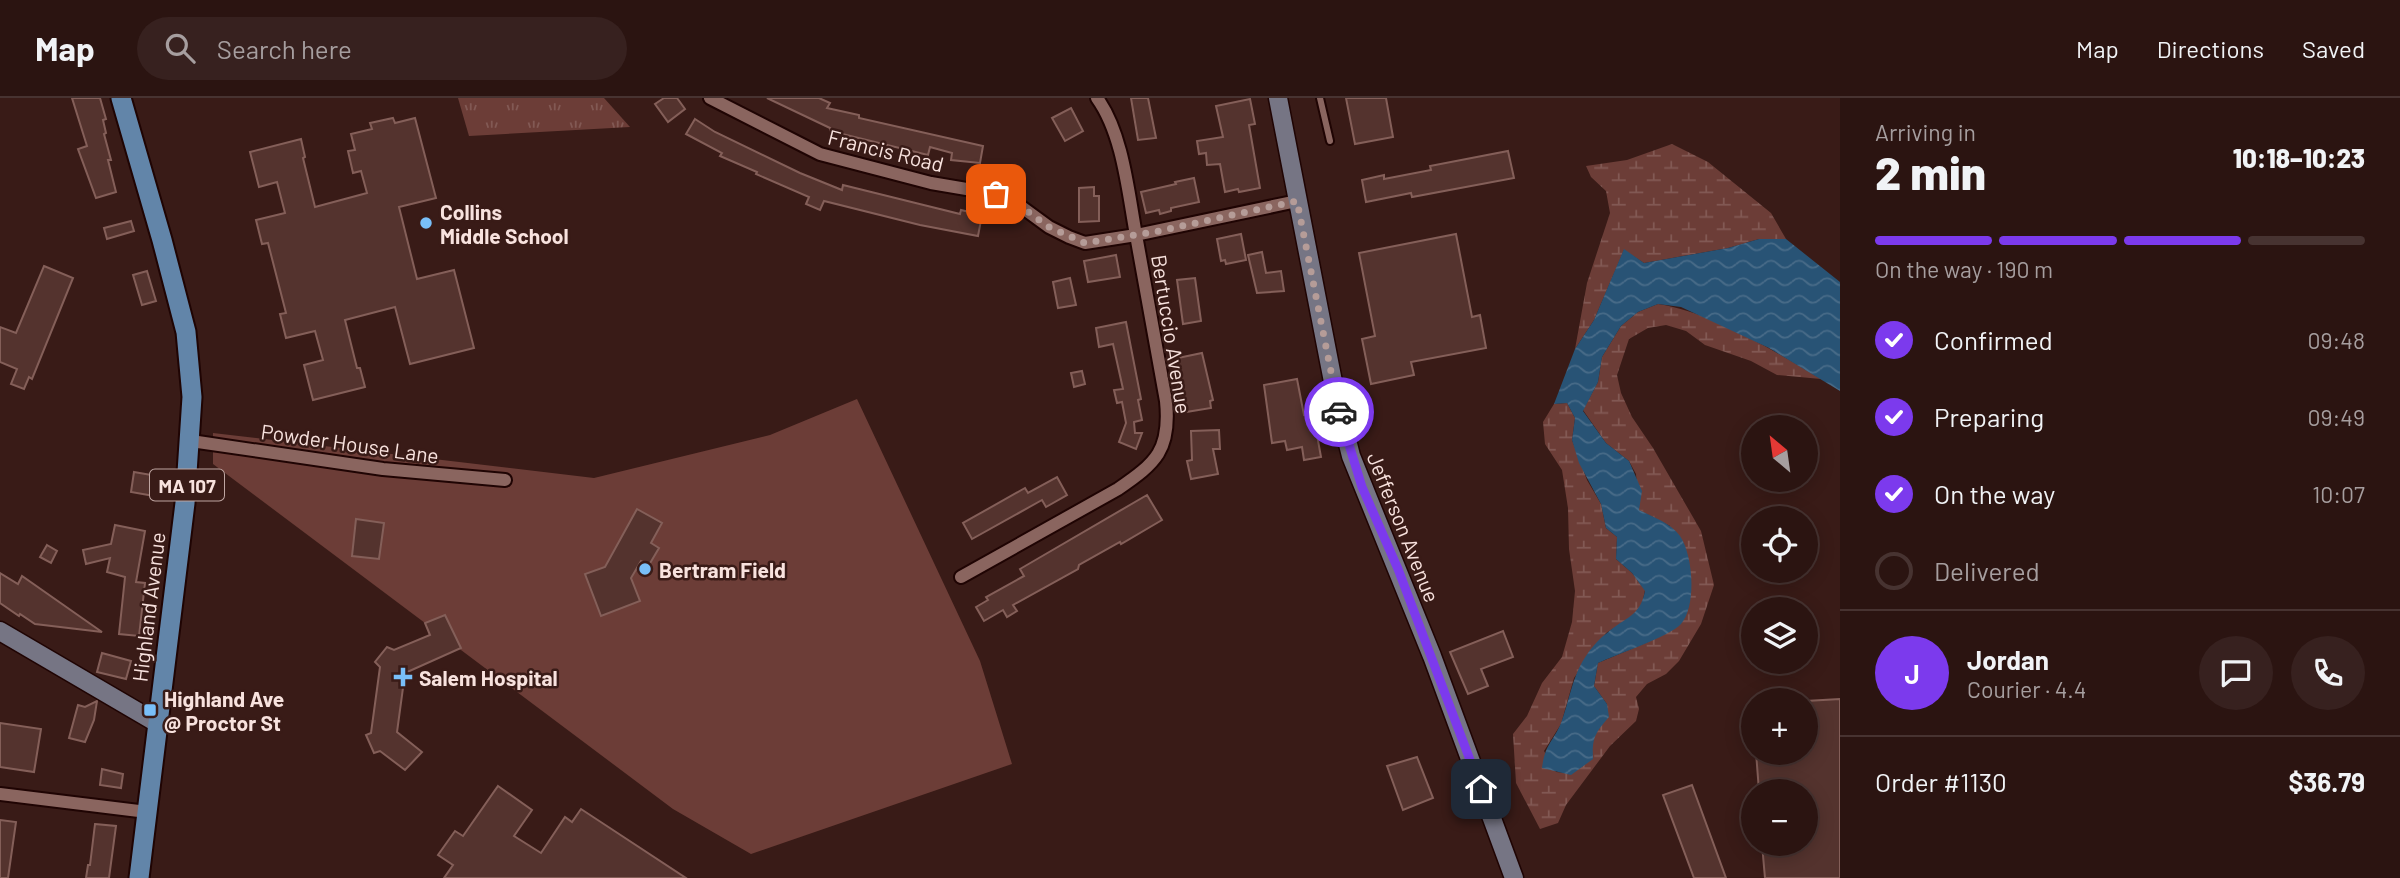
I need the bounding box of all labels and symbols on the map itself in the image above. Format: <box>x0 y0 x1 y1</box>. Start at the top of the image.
street label: Francis Road <box>826 124 946 176</box>
pin <box>966 164 1026 224</box>
place label: Collins Middle School <box>440 199 569 248</box>
marker: Collins Middle School <box>418 215 434 231</box>
street label: Bertuccio Avenue <box>1147 253 1197 415</box>
courier <box>1304 377 1374 447</box>
north arrow <box>1741 415 1818 492</box>
street label: Powder House Lane <box>259 418 441 468</box>
street label: Jefferson Avenue <box>1362 448 1446 606</box>
road number: MA 107 <box>150 470 224 500</box>
street label: Highland Avenue <box>126 531 170 683</box>
place label: Bertram Field <box>659 557 786 582</box>
marker: Bertram Field <box>637 561 653 577</box>
place label: Salem Hospital <box>419 665 558 690</box>
marker: Salem Hospital <box>393 667 413 687</box>
place label: Highland Ave @ Proctor St <box>164 686 284 735</box>
marker: Highland Ave @ Proctor St <box>142 702 158 718</box>
pin <box>1451 759 1511 819</box>

